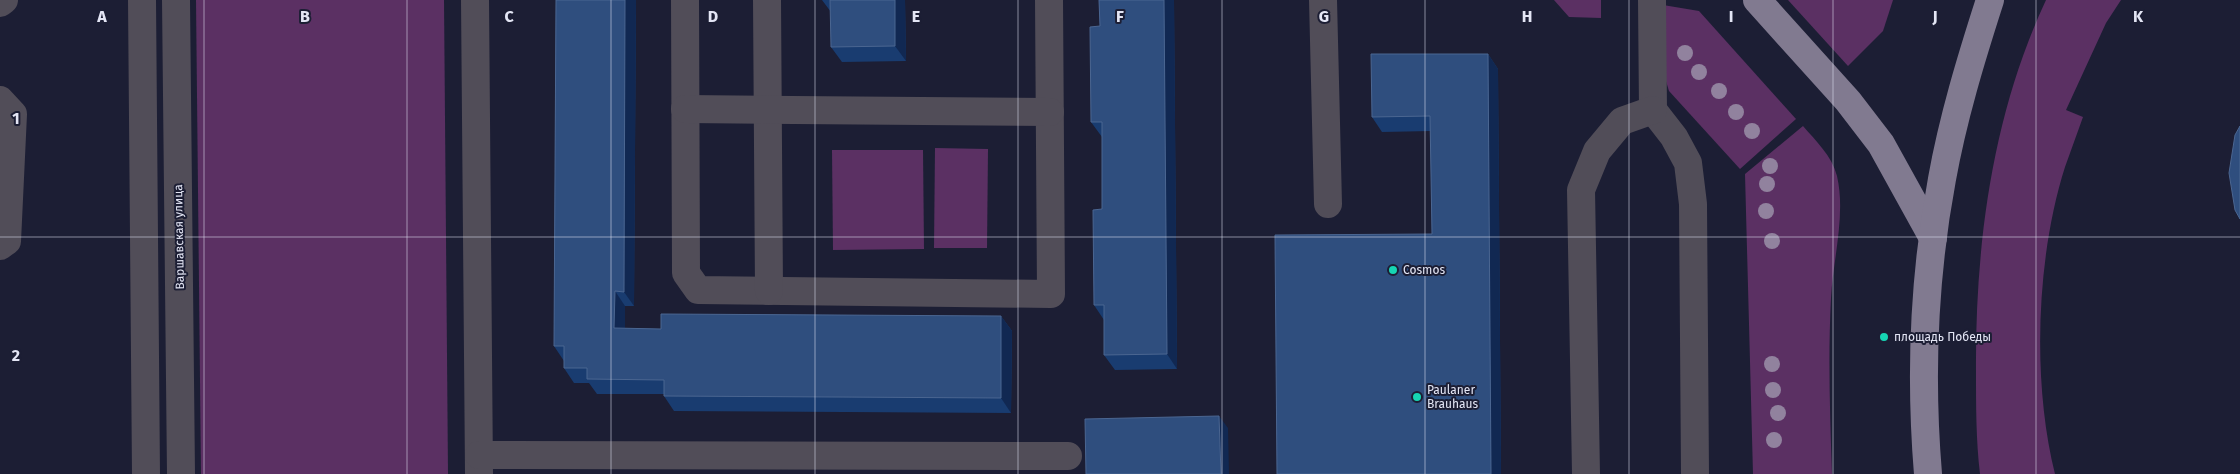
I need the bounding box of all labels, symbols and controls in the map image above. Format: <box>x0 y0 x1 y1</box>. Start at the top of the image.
text: A <box>96 7 107 26</box>
text: B <box>300 7 310 26</box>
text: C <box>504 7 514 26</box>
text: D <box>708 7 718 26</box>
text: E <box>912 7 920 26</box>
text: F <box>1116 7 1124 26</box>
text: G <box>1319 7 1329 26</box>
text: H <box>1522 7 1532 26</box>
text: I <box>1729 7 1733 26</box>
text: J <box>1931 7 1938 26</box>
text: K <box>2133 7 2144 26</box>
text: 1 <box>12 109 20 128</box>
street label: Варшавская улица <box>171 184 187 290</box>
place label: Cosmos <box>1403 263 1445 277</box>
marker: Cosmos <box>1387 264 1399 276</box>
place label: площадь Победы <box>1894 330 1991 344</box>
marker: площадь Победы <box>1878 331 1890 343</box>
text: 2 <box>12 346 20 365</box>
place label: Paulaner Brauhaus <box>1427 383 1479 411</box>
marker: Paulaner Brauhaus <box>1411 391 1423 403</box>

